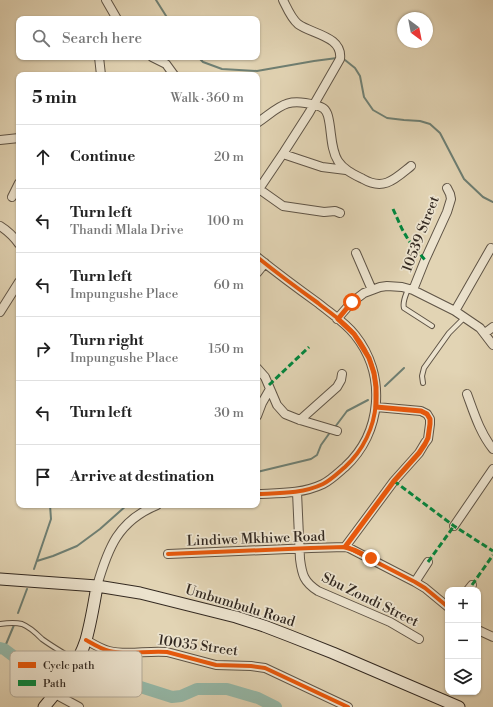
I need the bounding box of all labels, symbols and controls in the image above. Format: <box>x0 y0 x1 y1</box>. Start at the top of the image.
north arrow <box>397 12 433 48</box>
search box <box>16 16 260 60</box>
icon: search <box>30 27 52 49</box>
text: Search here <box>62 29 142 48</box>
text: 5 min <box>32 87 77 109</box>
text: Walk · 360 m <box>171 90 244 106</box>
icon: ahead <box>32 146 54 168</box>
text: Continue <box>70 147 135 166</box>
text: 20 m <box>214 149 244 165</box>
street label: 10539 Street <box>398 194 444 274</box>
text: Turn left <box>70 203 132 222</box>
icon: left <box>32 210 54 232</box>
text: 100 m <box>208 213 244 229</box>
text: Thandi Mlala Drive <box>70 222 183 238</box>
text: Turn left <box>70 267 132 286</box>
icon: left <box>32 274 54 296</box>
text: 60 m <box>213 277 244 293</box>
text: Impungushe Place <box>70 286 178 302</box>
route start <box>343 293 361 311</box>
text: Turn right <box>70 331 144 350</box>
icon: right <box>32 338 54 360</box>
text: 150 m <box>209 341 244 357</box>
text: Impungushe Place <box>70 350 178 366</box>
icon: left <box>32 402 54 424</box>
text: Turn left <box>70 403 132 422</box>
text: 30 m <box>214 405 244 421</box>
icon: arrive <box>32 466 54 488</box>
text: Arrive at destination <box>70 467 214 486</box>
street label: Lindiwe Mkhiwe Road <box>186 528 326 550</box>
route end <box>362 549 380 567</box>
street label: Sbu Zondi Street <box>319 569 421 631</box>
street label: Umbumbulu Road <box>183 581 297 631</box>
map controls <box>445 587 481 695</box>
button: + <box>445 587 481 623</box>
button: − <box>445 623 481 659</box>
street label: 10035 Street <box>157 631 239 661</box>
legend <box>10 651 142 697</box>
text: Cycle path <box>43 659 95 673</box>
button: layers <box>445 659 481 695</box>
text: Path <box>43 677 67 691</box>

